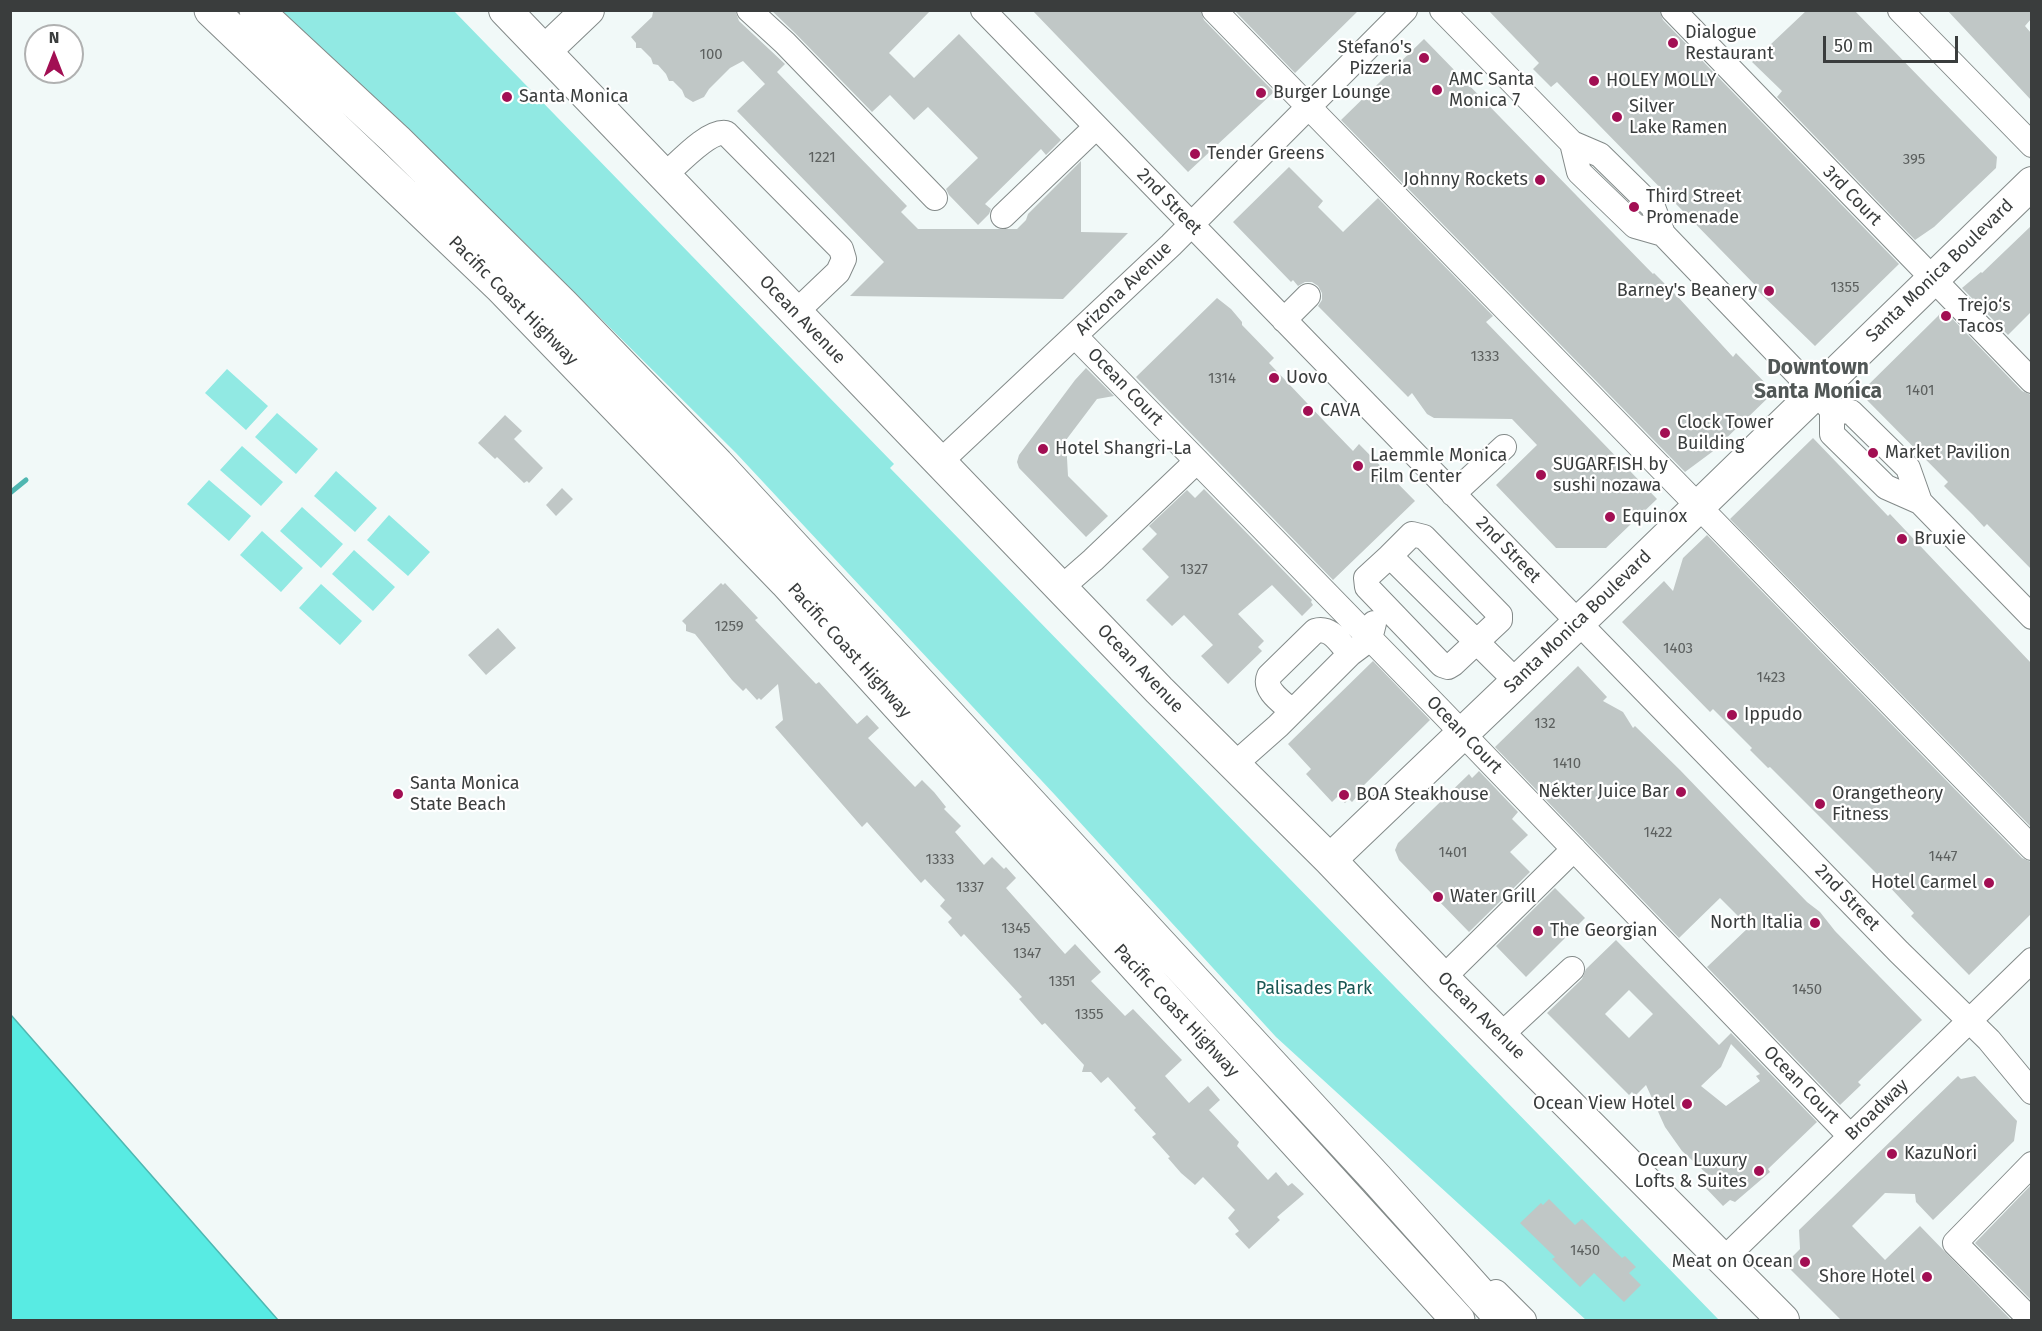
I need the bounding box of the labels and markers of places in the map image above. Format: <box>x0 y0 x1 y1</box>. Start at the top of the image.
place label: Dialogue Restaurant <box>1685 22 1774 64</box>
marker: Dialogue Restaurant <box>1666 36 1680 50</box>
place label: Stefano's Pizzeria <box>1338 37 1412 80</box>
marker: Stefano's Pizzeria <box>1417 51 1431 65</box>
place label: AMC Santa Monica 7 <box>1449 69 1534 112</box>
place label: HOLEY MOLLY <box>1606 70 1716 92</box>
marker: HOLEY MOLLY <box>1587 74 1601 88</box>
place label: Burger Lounge <box>1273 82 1391 104</box>
marker: AMC Santa Monica 7 <box>1430 83 1444 97</box>
place label: Santa Monica <box>519 86 628 108</box>
marker: Burger Lounge <box>1254 86 1268 100</box>
marker: Santa Monica <box>500 90 514 104</box>
place label: Silver Lake Ramen <box>1629 96 1727 138</box>
marker: Silver Lake Ramen <box>1610 110 1624 124</box>
place label: Tender Greens <box>1207 143 1324 165</box>
marker: Tender Greens <box>1188 147 1202 161</box>
place label: Johnny Rockets <box>1403 169 1528 191</box>
marker: Johnny Rockets <box>1533 173 1547 187</box>
place label: Third Street Promenade <box>1646 186 1742 228</box>
marker: Third Street Promenade <box>1627 200 1641 214</box>
place label: Barney's Beanery <box>1617 280 1757 302</box>
marker: Barney's Beanery <box>1762 284 1776 298</box>
place label: Trejo‘s Tacos <box>1958 295 2011 338</box>
marker: Trejo‘s Tacos <box>1939 309 1953 323</box>
place label: Uovo <box>1286 367 1328 389</box>
marker: Uovo <box>1267 371 1281 385</box>
place label: CAVA <box>1320 400 1360 422</box>
marker: CAVA <box>1301 404 1315 418</box>
place label: Clock Tower Building <box>1677 412 1774 454</box>
marker: Clock Tower Building <box>1658 426 1672 440</box>
place label: Hotel Shangri-La <box>1055 438 1192 460</box>
marker: Hotel Shangri-La <box>1036 442 1050 456</box>
place label: Market Pavilion <box>1885 442 2010 464</box>
place label: Laemmle Monica Film Center <box>1370 445 1507 488</box>
marker: Market Pavilion <box>1866 446 1880 460</box>
place label: SUGARFISH by sushi nozawa <box>1553 454 1668 496</box>
marker: Laemmle Monica Film Center <box>1351 459 1365 473</box>
marker: SUGARFISH by sushi nozawa <box>1534 468 1548 482</box>
place label: Equinox <box>1622 506 1687 528</box>
marker: Equinox <box>1603 510 1617 524</box>
place label: Bruxie <box>1914 528 1966 550</box>
marker: Bruxie <box>1895 532 1909 546</box>
place label: Ippudo <box>1744 704 1802 726</box>
marker: Ippudo <box>1725 708 1739 722</box>
place label: Santa Monica State Beach <box>410 773 519 816</box>
place label: Nékter Juice Bar <box>1538 781 1669 803</box>
place label: Orangetheory Fitness <box>1832 783 1943 826</box>
place label: BOA Steakhouse <box>1356 784 1489 806</box>
marker: Nékter Juice Bar <box>1674 785 1688 799</box>
marker: Santa Monica State Beach <box>391 787 405 801</box>
marker: BOA Steakhouse <box>1337 788 1351 802</box>
marker: Orangetheory Fitness <box>1813 797 1827 811</box>
place label: Hotel Carmel <box>1871 872 1977 894</box>
marker: Hotel Carmel <box>1982 876 1996 890</box>
place label: Water Grill <box>1450 886 1536 908</box>
marker: Water Grill <box>1431 890 1445 904</box>
place label: North Italia <box>1710 912 1803 934</box>
marker: North Italia <box>1808 916 1822 930</box>
place label: The Georgian <box>1550 920 1658 942</box>
marker: The Georgian <box>1531 924 1545 938</box>
place label: Ocean View Hotel <box>1533 1093 1675 1115</box>
marker: Ocean View Hotel <box>1680 1097 1694 1111</box>
place label: KazuNori <box>1904 1143 1977 1165</box>
marker: KazuNori <box>1885 1147 1899 1161</box>
place label: Ocean Luxury Lofts & Suites <box>1635 1150 1747 1192</box>
marker: Ocean Luxury Lofts & Suites <box>1752 1164 1766 1178</box>
place label: Meat on Ocean <box>1672 1251 1793 1273</box>
marker: Meat on Ocean <box>1798 1255 1812 1269</box>
place label: Shore Hotel <box>1819 1266 1915 1288</box>
marker: Shore Hotel <box>1920 1270 1934 1284</box>

